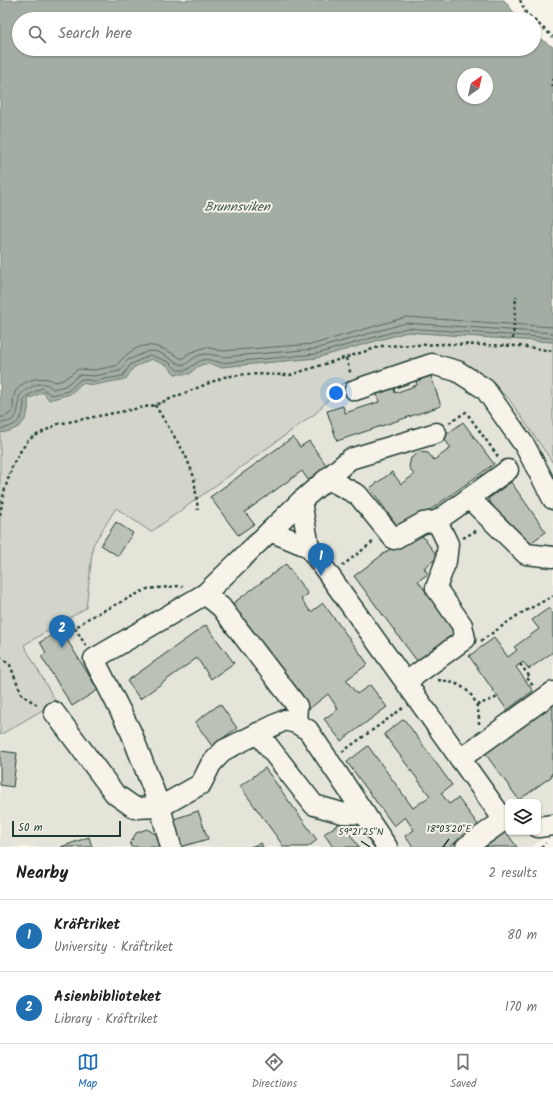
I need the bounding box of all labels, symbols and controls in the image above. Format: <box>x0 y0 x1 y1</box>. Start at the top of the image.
search box <box>12 12 541 56</box>
text: Search here <box>58 22 132 46</box>
icon: search <box>26 23 48 45</box>
north arrow <box>457 68 493 104</box>
water label: Brunnsviken <box>204 197 271 218</box>
your location <box>326 383 346 403</box>
pin: 1 <box>308 543 334 576</box>
pin: 2 <box>49 615 75 648</box>
map controls <box>505 799 541 835</box>
button: layers <box>505 799 541 835</box>
scale bar <box>12 819 121 838</box>
text: 50 m <box>18 819 43 837</box>
text: 18°03'20"E <box>427 821 472 837</box>
text: 59°21'25"N <box>338 824 384 840</box>
text: Nearby <box>16 860 68 887</box>
text: 2 results <box>489 863 537 884</box>
text: Kräftriket <box>54 913 120 937</box>
text: 1 <box>27 925 31 946</box>
text: 80 m <box>507 925 537 946</box>
text: University · Kräftriket <box>54 937 173 958</box>
text: Asienbiblioteket <box>54 985 161 1009</box>
text: 2 <box>25 997 33 1018</box>
text: 170 m <box>505 997 537 1018</box>
text: Library · Kräftriket <box>54 1009 158 1030</box>
tab: Map <box>77 1051 99 1093</box>
tab: Directions <box>252 1051 297 1093</box>
tab: Saved <box>450 1051 476 1093</box>

